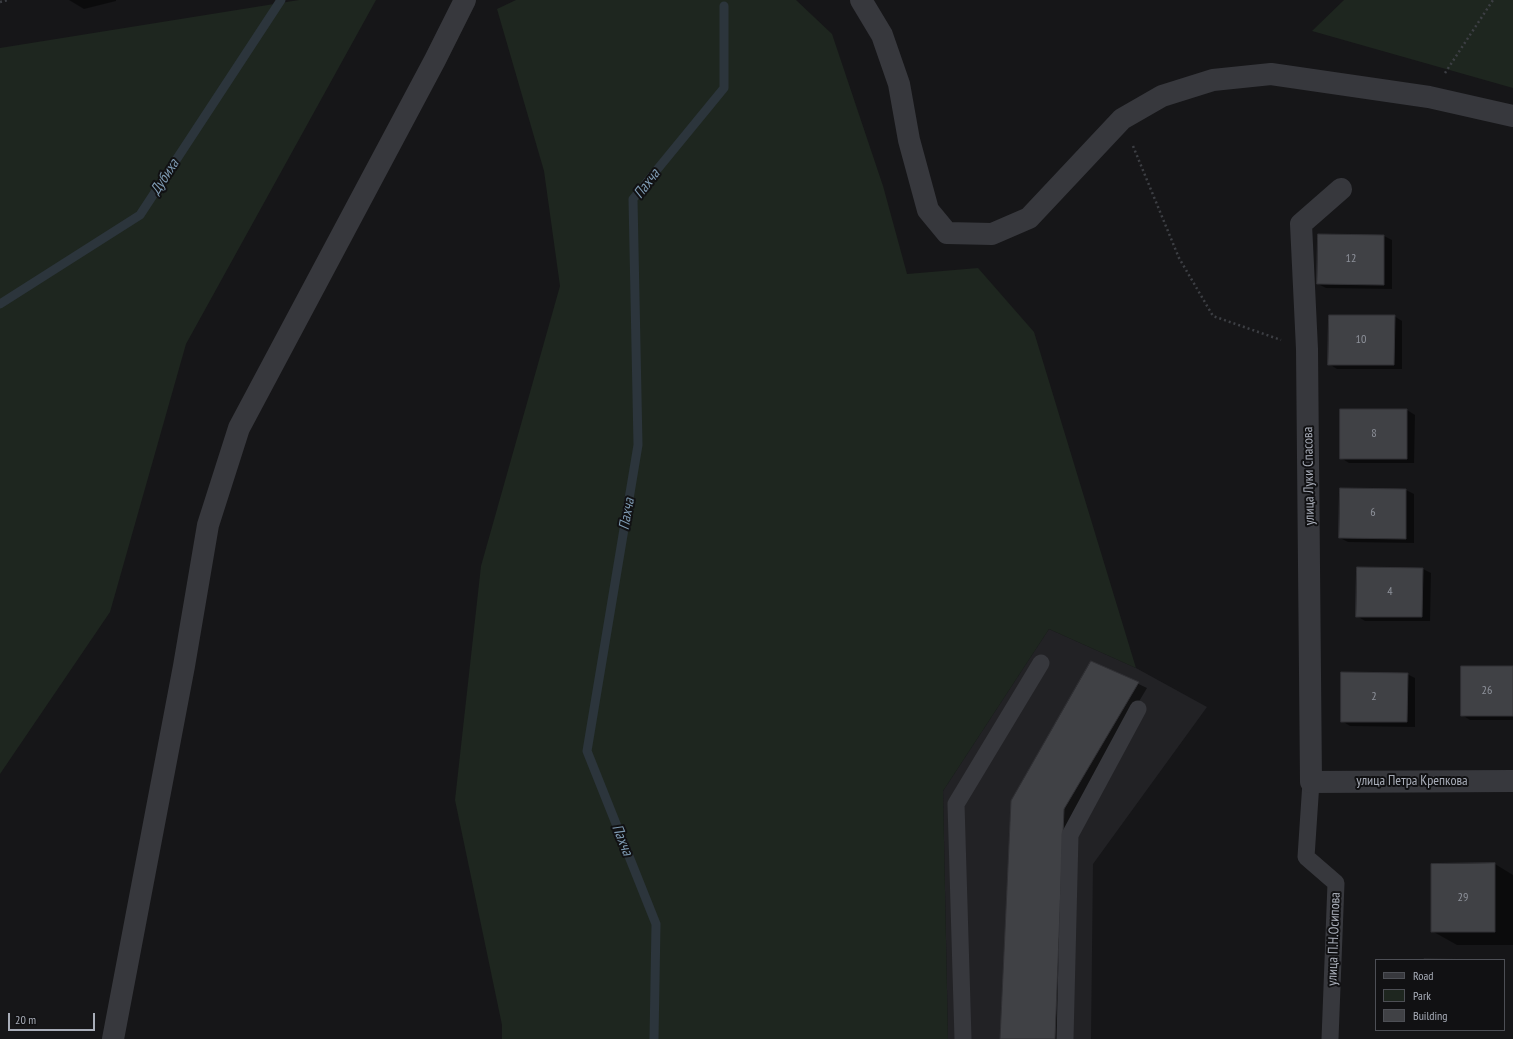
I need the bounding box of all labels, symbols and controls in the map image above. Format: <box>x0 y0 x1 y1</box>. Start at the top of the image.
water label: Дубиха <box>147 156 183 198</box>
water label: Пахча <box>630 166 664 202</box>
house number: 12 <box>1346 252 1356 266</box>
house number: 10 <box>1356 333 1366 347</box>
street label: улица Луки Спасова <box>1300 427 1318 525</box>
house number: 8 <box>1371 427 1377 441</box>
water label: Пахча <box>615 497 639 531</box>
house number: 6 <box>1370 506 1376 520</box>
house number: 4 <box>1387 585 1393 599</box>
house number: 26 <box>1482 684 1492 698</box>
house number: 2 <box>1371 690 1377 704</box>
street label: улица Петра Крепкова <box>1356 773 1468 789</box>
water label: Пахча <box>608 822 636 858</box>
house number: 29 <box>1458 891 1468 905</box>
street label: улица П.Н.Осипова <box>1324 892 1344 986</box>
legend <box>1375 959 1505 1031</box>
text: Road <box>1413 968 1433 983</box>
text: Park <box>1413 988 1431 1003</box>
scale bar <box>10 1005 97 1031</box>
text: Building <box>1413 1008 1448 1023</box>
text: 20 m <box>15 1012 36 1027</box>

